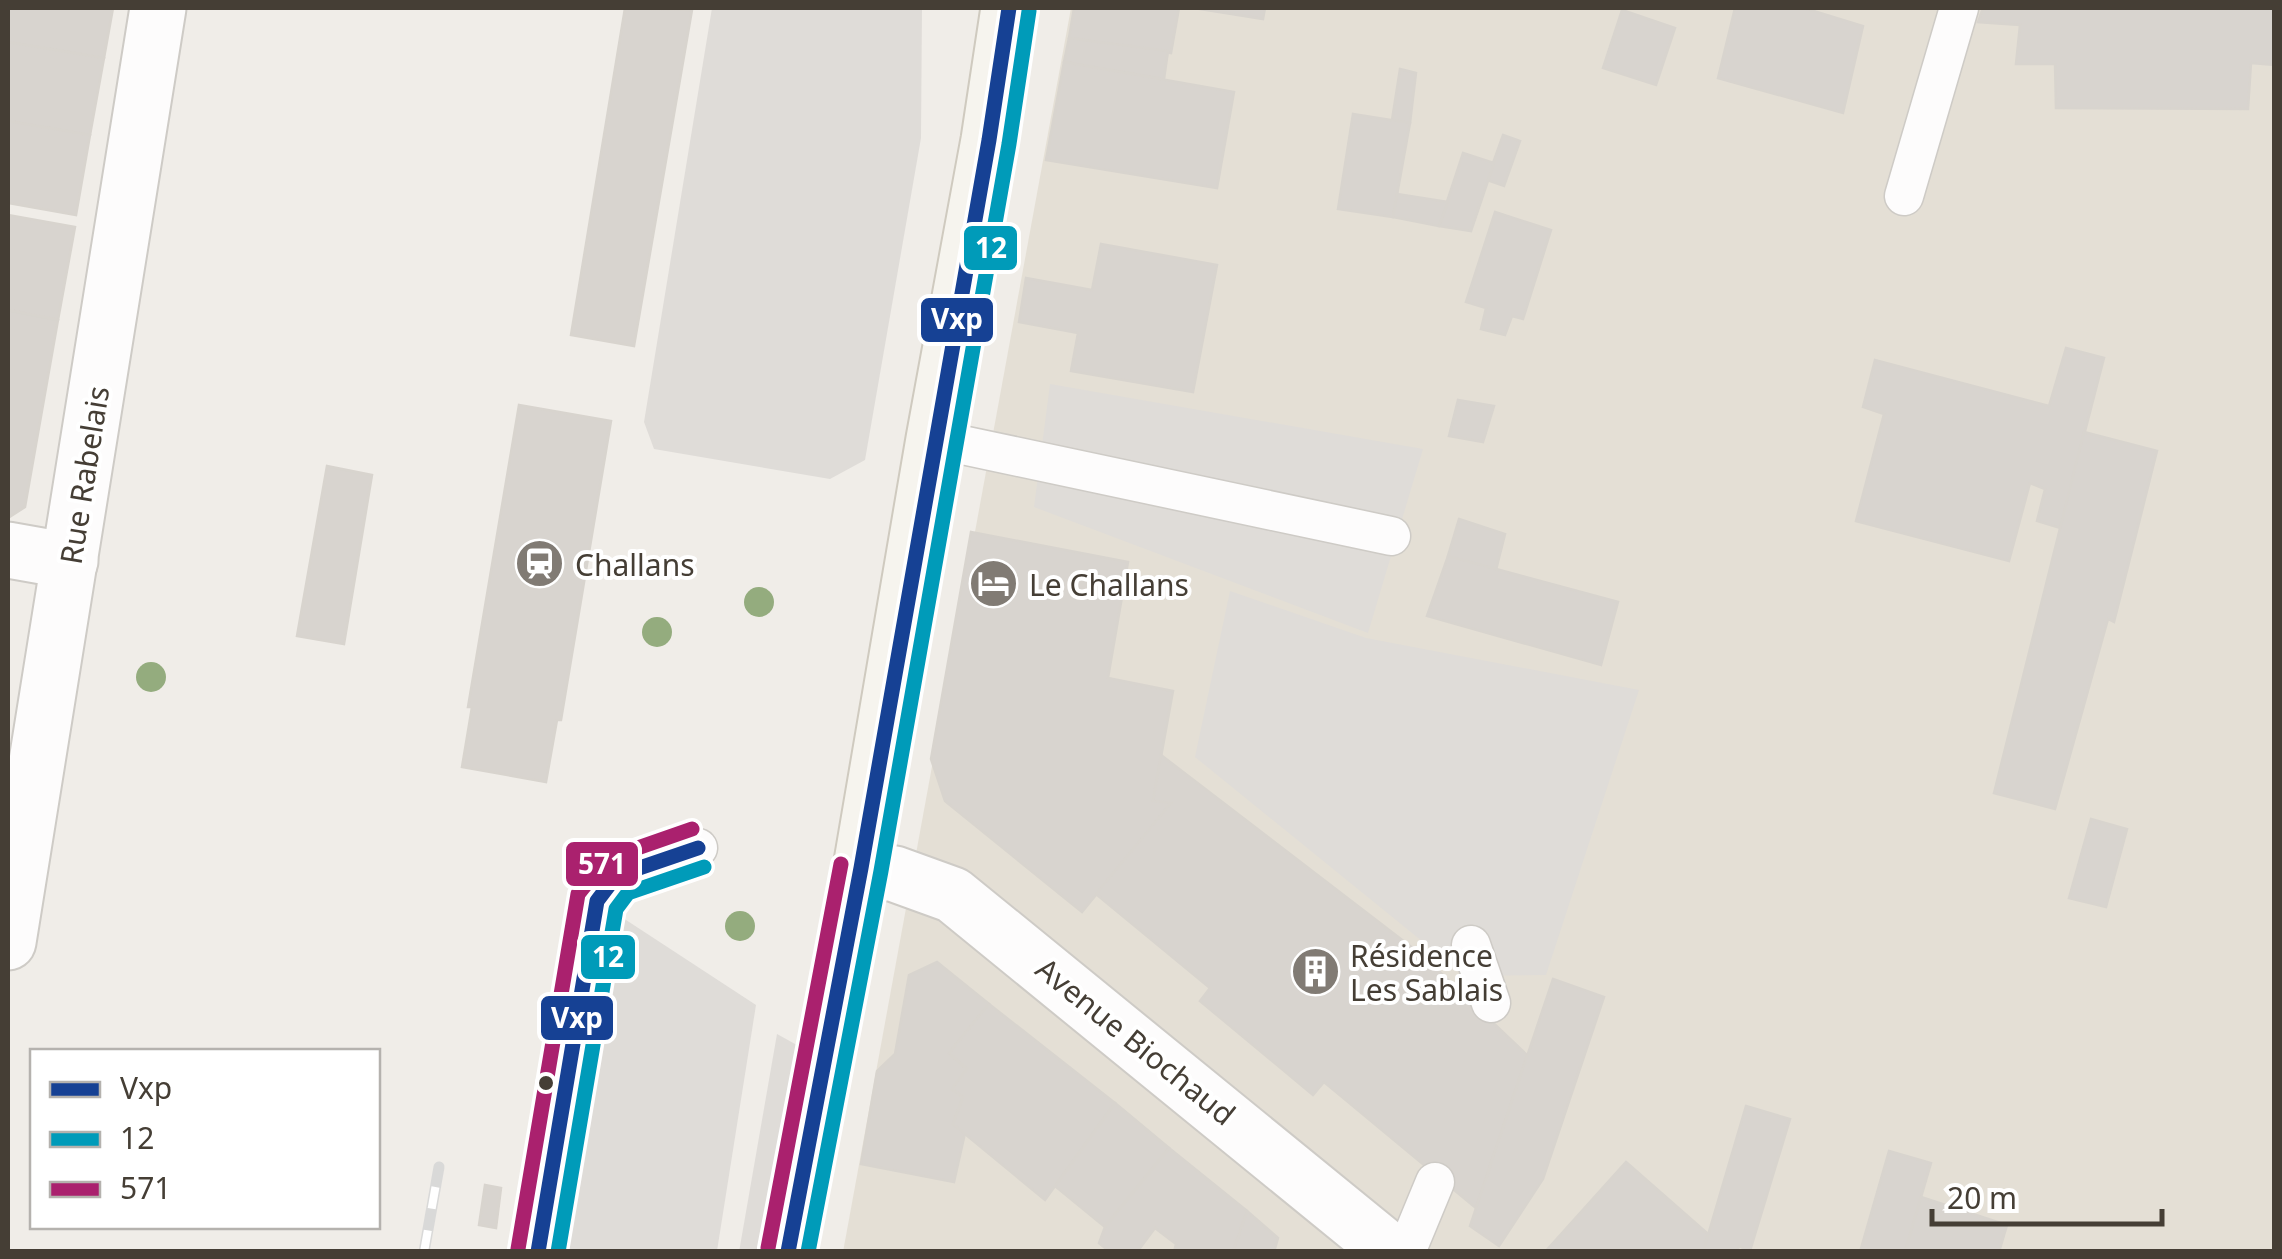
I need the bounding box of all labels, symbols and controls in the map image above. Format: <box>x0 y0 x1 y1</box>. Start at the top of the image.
line badge: 12 <box>962 224 1019 272</box>
text: 12 <box>975 228 1007 266</box>
line badge: Vxp <box>919 296 995 344</box>
text: Vxp <box>931 299 983 337</box>
street label: Rue Rabelais <box>50 383 118 567</box>
station icon: Challans <box>514 538 566 590</box>
place label: Challans <box>575 544 695 585</box>
hotel icon: Le Challans <box>968 558 1020 610</box>
place label: Le Challans <box>1029 564 1189 605</box>
line badge: 571 <box>564 840 640 888</box>
text: 571 <box>578 844 626 882</box>
line badge: 12 <box>579 933 637 981</box>
place label: Résidence Les Sablais <box>1350 935 1503 1010</box>
text: 12 <box>592 937 624 975</box>
building icon: Résidence Les Sablais <box>1289 946 1341 998</box>
street label: Avenue Biochaud <box>1028 948 1244 1134</box>
line badge: Vxp <box>539 994 615 1042</box>
text: Vxp <box>551 998 603 1036</box>
legend <box>30 1049 380 1229</box>
text: Vxp <box>120 1067 172 1108</box>
unlabelled marker <box>536 1073 556 1093</box>
text: 12 <box>120 1117 154 1158</box>
scale bar <box>1932 1164 2162 1226</box>
text: 571 <box>120 1167 171 1208</box>
text: 20 m <box>1947 1177 2017 1218</box>

